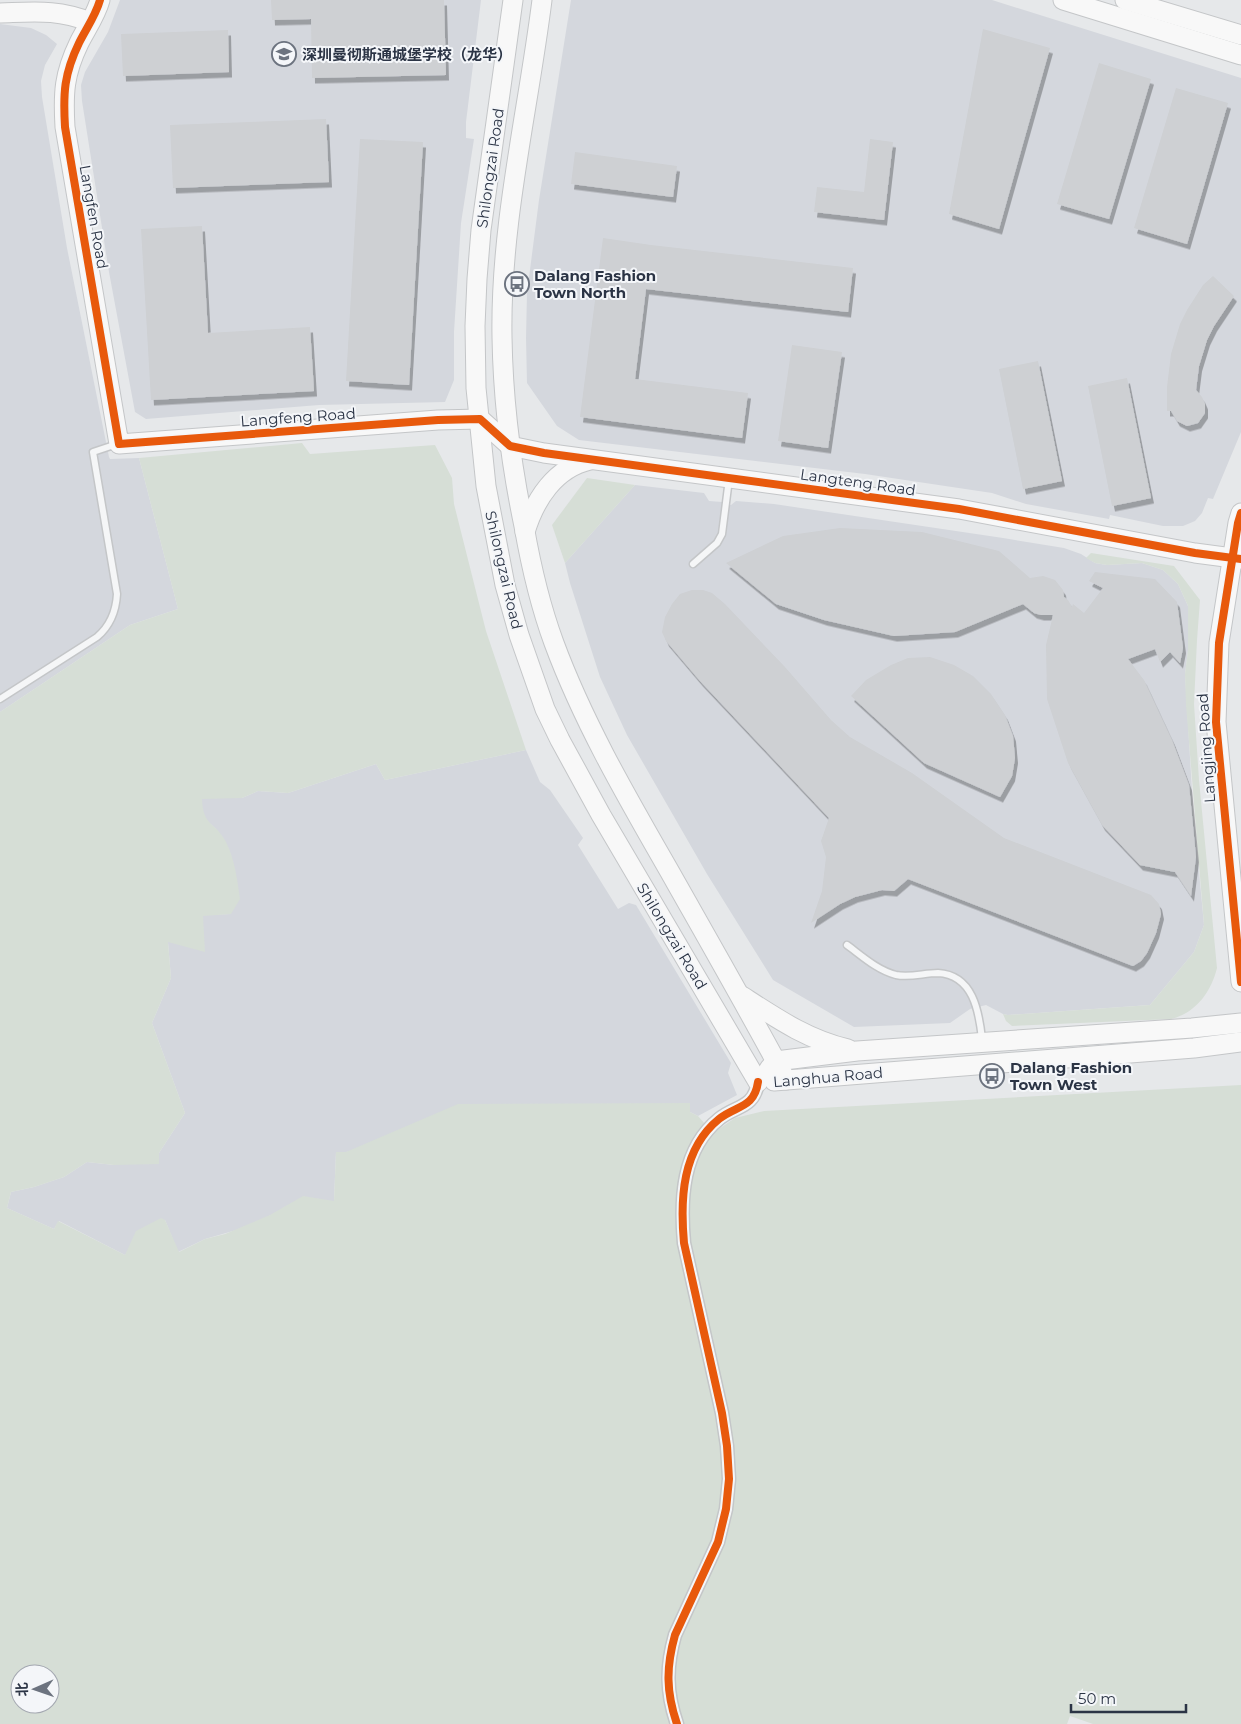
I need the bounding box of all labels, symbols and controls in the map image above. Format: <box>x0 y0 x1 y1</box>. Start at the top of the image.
school or university icon: 深圳曼彻斯通城堡学校（龙华） <box>271 41 297 67</box>
place label: 深圳曼彻斯通城堡学校（龙华） <box>302 45 512 64</box>
street label: Shilongzai Road <box>472 107 508 229</box>
street label: Langfen Road <box>75 163 113 271</box>
place label: Dalang Fashion Town North <box>534 266 656 302</box>
bus stop icon: Dalang Fashion Town North <box>504 271 530 297</box>
street label: Langfeng Road <box>240 403 356 431</box>
street label: Langteng Road <box>799 464 917 500</box>
street label: Shilongzai Road <box>481 509 527 631</box>
street label: Langjing Road <box>1193 693 1219 803</box>
street label: Shilongzai Road <box>633 879 711 993</box>
place label: Dalang Fashion Town West <box>1010 1058 1132 1094</box>
street label: Langhua Road <box>772 1063 884 1091</box>
bus stop icon: Dalang Fashion Town West <box>979 1063 1005 1089</box>
north arrow <box>10 1664 60 1714</box>
text: 北 <box>13 1682 31 1697</box>
scale bar <box>1071 1682 1186 1714</box>
text: 50 m <box>1078 1689 1116 1708</box>

